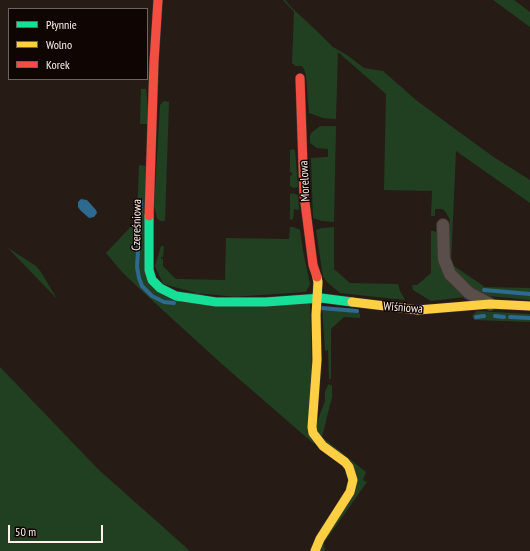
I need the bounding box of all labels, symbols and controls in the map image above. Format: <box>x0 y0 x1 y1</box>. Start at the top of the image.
legend <box>8 8 148 80</box>
text: Płynnie <box>46 17 77 32</box>
text: Wolno <box>46 37 72 52</box>
text: Korek <box>46 57 70 72</box>
street label: Morelowa <box>297 160 313 202</box>
street label: Czereśniowa <box>129 199 145 251</box>
street label: Wiśniowa <box>383 299 423 317</box>
scale bar <box>10 517 105 543</box>
text: 50 m <box>15 524 36 539</box>

